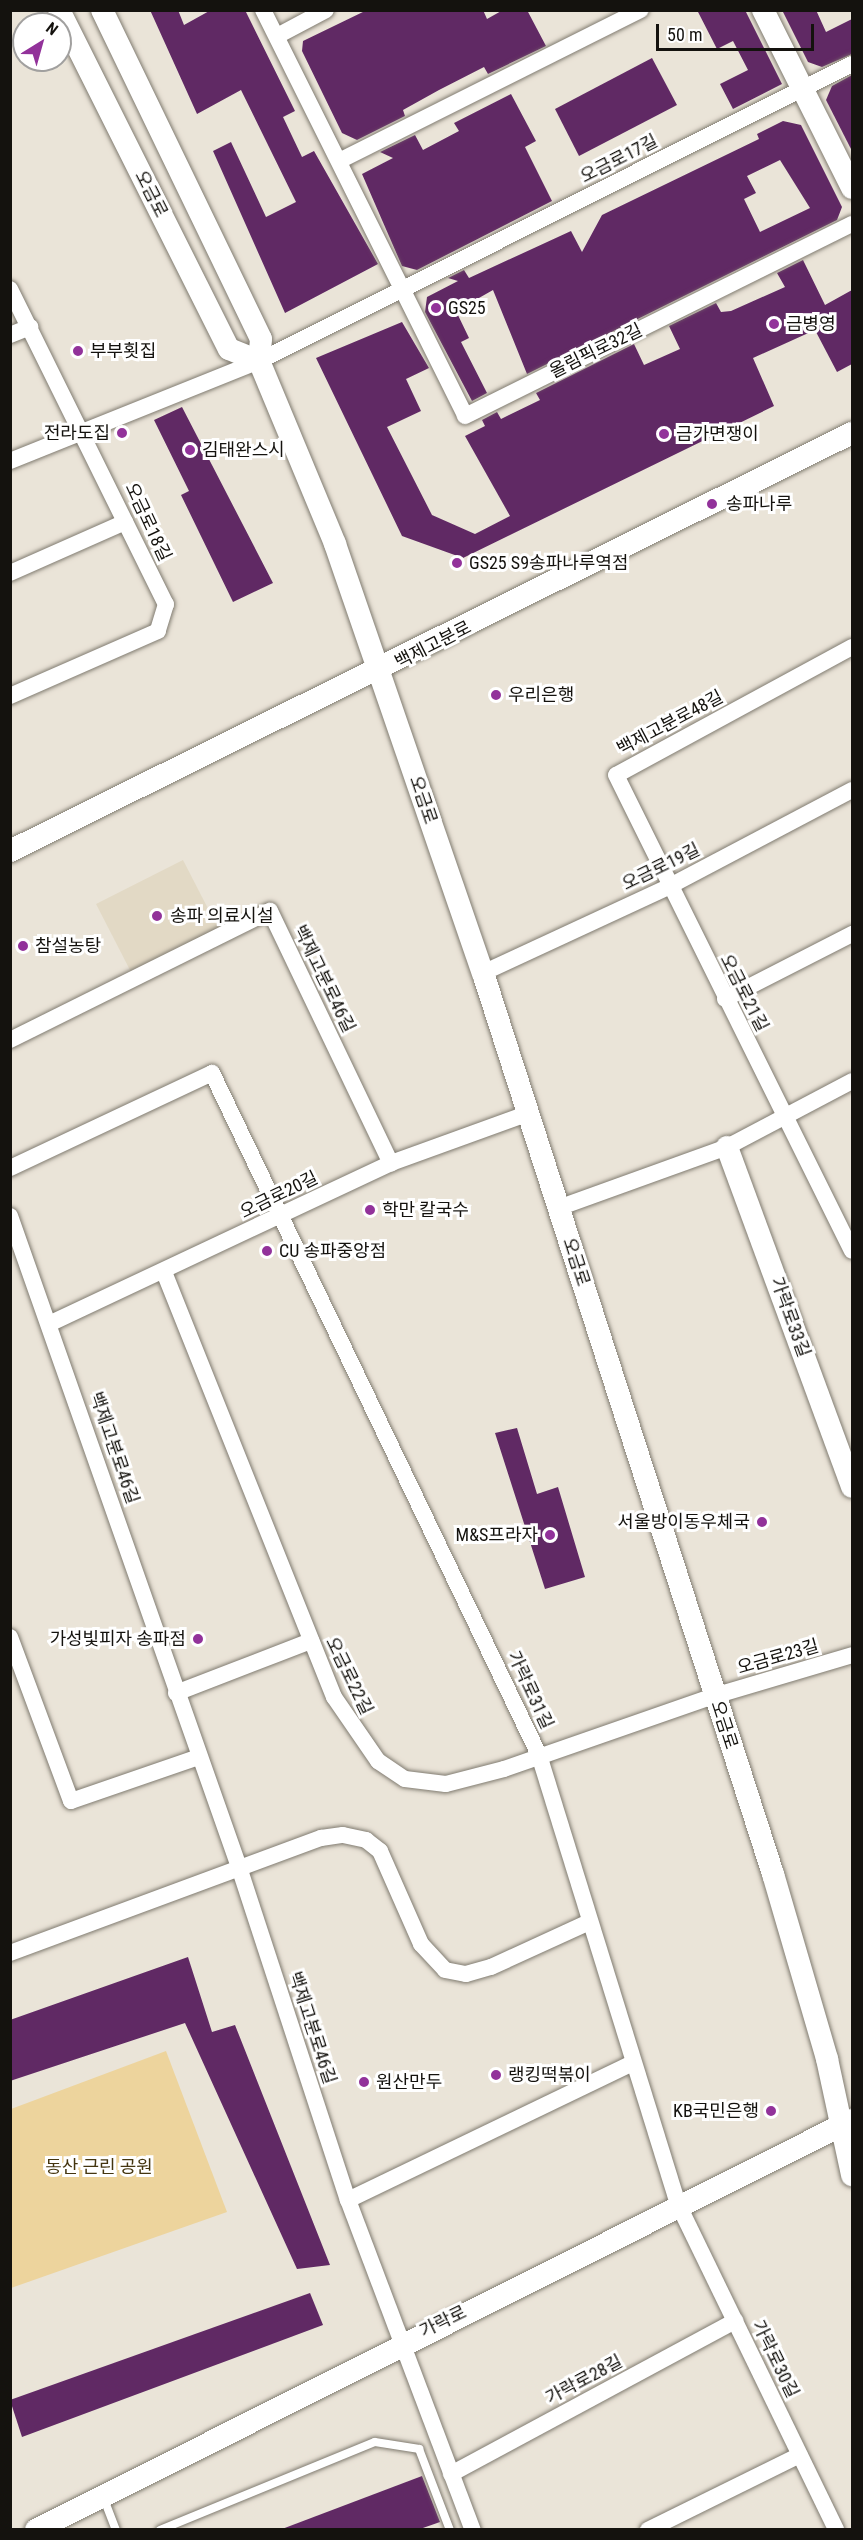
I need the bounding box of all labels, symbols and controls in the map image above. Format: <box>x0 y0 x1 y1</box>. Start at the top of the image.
north arrow <box>12 12 72 72</box>
scale bar <box>659 12 816 50</box>
text: N <box>42 18 62 39</box>
text: 50 m <box>667 24 702 45</box>
street label: 오금로17길 <box>577 130 661 188</box>
street label: 오금로 <box>130 167 172 221</box>
place label: GS25 <box>448 297 486 319</box>
marker: GS25 <box>429 301 443 315</box>
place label: 금병영 <box>786 313 836 335</box>
marker: 금병영 <box>767 317 781 331</box>
street label: 올림픽로32길 <box>546 319 646 383</box>
place label: 부부횟집 <box>90 340 156 362</box>
marker: 부부횟집 <box>71 344 85 358</box>
place label: 전라도집 <box>44 422 110 444</box>
place label: 금가면쟁이 <box>676 423 759 445</box>
marker: 전라도집 <box>115 426 129 440</box>
marker: 금가면쟁이 <box>657 427 671 441</box>
place label: 김태완스시 <box>202 439 285 461</box>
marker: 김태완스시 <box>183 443 197 457</box>
street label: 오금로18길 <box>120 479 176 565</box>
place label: 송파나루 <box>726 493 792 515</box>
marker: 송파나루 <box>703 495 721 513</box>
place label: GS25 S9송파나루역점 <box>469 552 628 574</box>
marker: GS25 S9송파나루역점 <box>450 556 464 570</box>
street label: 백제고분로 <box>391 617 475 673</box>
place label: 우리은행 <box>508 684 574 706</box>
street label: 백제고분로48길 <box>613 686 727 760</box>
marker: 우리은행 <box>489 688 503 702</box>
street label: 오금로 <box>405 773 441 827</box>
street label: 오금로19길 <box>619 839 703 895</box>
place label: 송파 의료시설 <box>170 905 273 927</box>
marker: 송파 의료시설 <box>148 907 166 925</box>
street label: 백제고분로46길 <box>289 922 359 1036</box>
place label: 참설농탕 <box>35 935 101 957</box>
marker: 참설농탕 <box>16 939 30 953</box>
street label: 오금로21길 <box>715 951 773 1035</box>
street label: 오금로20길 <box>237 1167 321 1223</box>
place label: 학만 칼국수 <box>382 1199 469 1221</box>
marker: 학만 칼국수 <box>363 1203 377 1217</box>
street label: 오금로 <box>558 1235 594 1289</box>
place label: CU 송파중앙점 <box>279 1240 386 1262</box>
marker: CU 송파중앙점 <box>260 1244 274 1258</box>
street label: 가락로33길 <box>765 1274 815 1360</box>
street label: 백제고분로46길 <box>85 1389 143 1507</box>
place label: 서울방이동우체국 <box>618 1511 750 1533</box>
marker: 서울방이동우체국 <box>755 1515 769 1529</box>
place label: M&S프라자 <box>456 1524 538 1546</box>
marker: M&S프라자 <box>543 1528 557 1542</box>
place label: 가성빛피자 송파점 <box>49 1628 186 1650</box>
marker: 가성빛피자 송파점 <box>191 1632 205 1646</box>
street label: 오금로22길 <box>321 1634 377 1718</box>
street label: 오금로23길 <box>735 1635 821 1679</box>
street label: 가락로31길 <box>502 1647 558 1733</box>
street label: 오금로 <box>706 1698 742 1752</box>
street label: 백제고분로46길 <box>284 1969 340 2087</box>
place label: 랭킹떡볶이 <box>508 2064 591 2086</box>
marker: 랭킹떡볶이 <box>489 2068 503 2082</box>
place label: 원산만두 <box>376 2071 442 2093</box>
marker: 원산만두 <box>357 2075 371 2089</box>
place label: KB국민은행 <box>673 2100 759 2122</box>
marker: KB국민은행 <box>764 2104 778 2118</box>
park label: 동산 근린 공원 <box>45 2156 153 2178</box>
street label: 가락로 <box>416 2301 470 2343</box>
street label: 가락로30길 <box>747 2317 803 2401</box>
street label: 가락로28길 <box>542 2351 626 2409</box>

